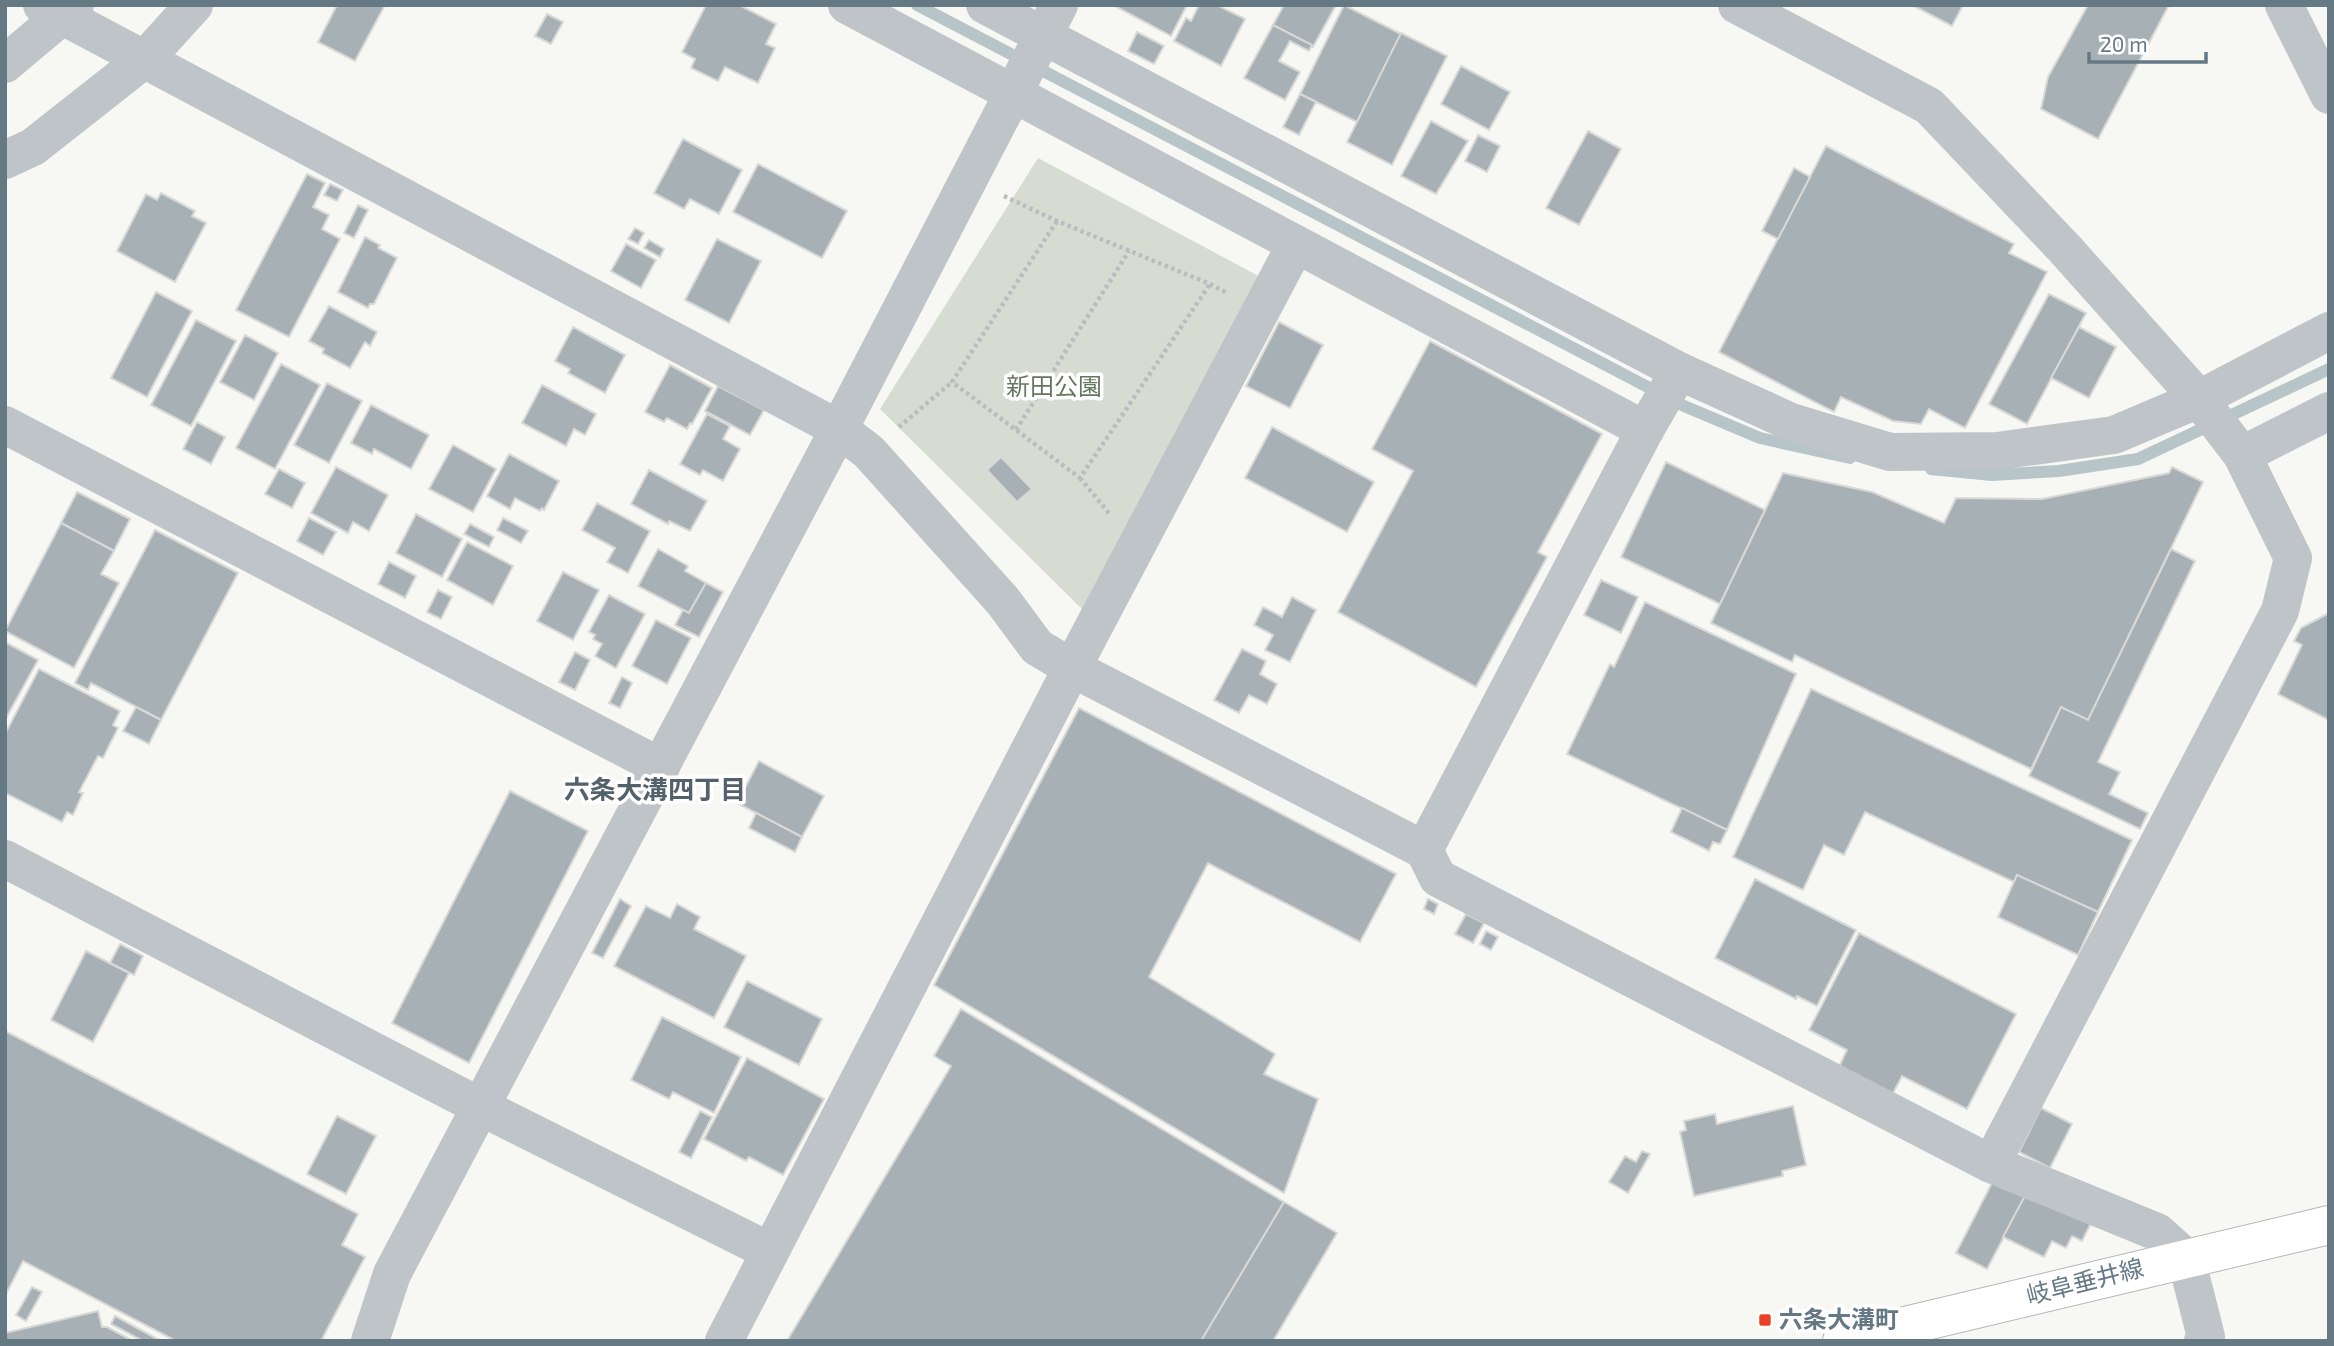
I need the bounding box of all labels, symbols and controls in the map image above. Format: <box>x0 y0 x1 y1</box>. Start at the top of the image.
scale bar <box>2089 21 2206 65</box>
text: 20 m <box>2100 31 2148 56</box>
park label: 新田公園 <box>1006 371 1102 400</box>
district label: 六条大溝四丁目 <box>564 773 746 804</box>
street label: 岐阜垂井線 <box>2023 1252 2146 1309</box>
place label: 六条大溝町 <box>1779 1304 1899 1333</box>
marker: 六条大溝町 <box>1757 1312 1773 1328</box>

